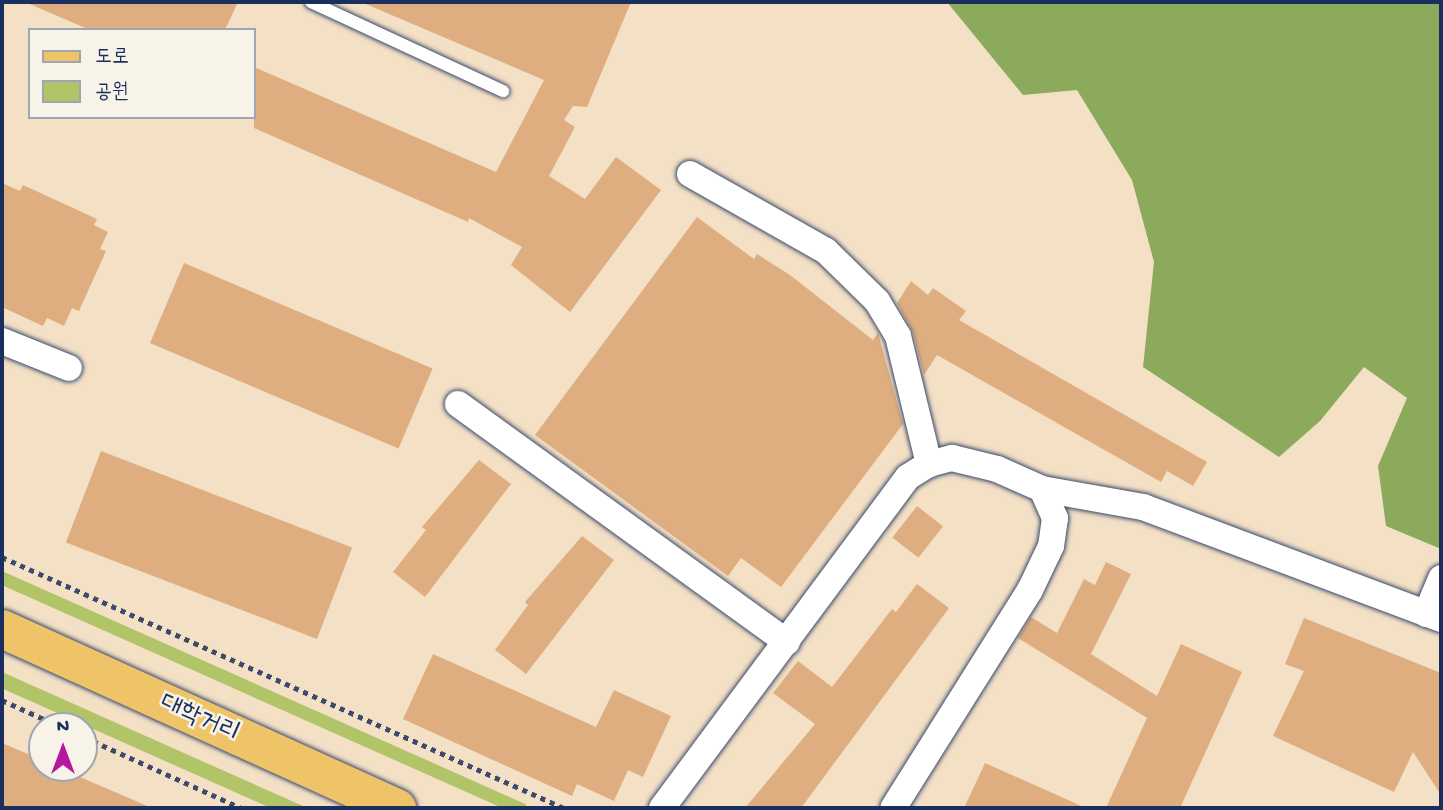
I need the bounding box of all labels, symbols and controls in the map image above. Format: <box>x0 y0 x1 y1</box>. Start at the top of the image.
legend <box>28 28 256 119</box>
text: 도로 <box>95 46 129 71</box>
text: 공원 <box>95 81 129 106</box>
street label: 대학거리 <box>154 689 244 751</box>
north arrow <box>28 712 98 782</box>
text: N <box>57 716 69 739</box>

